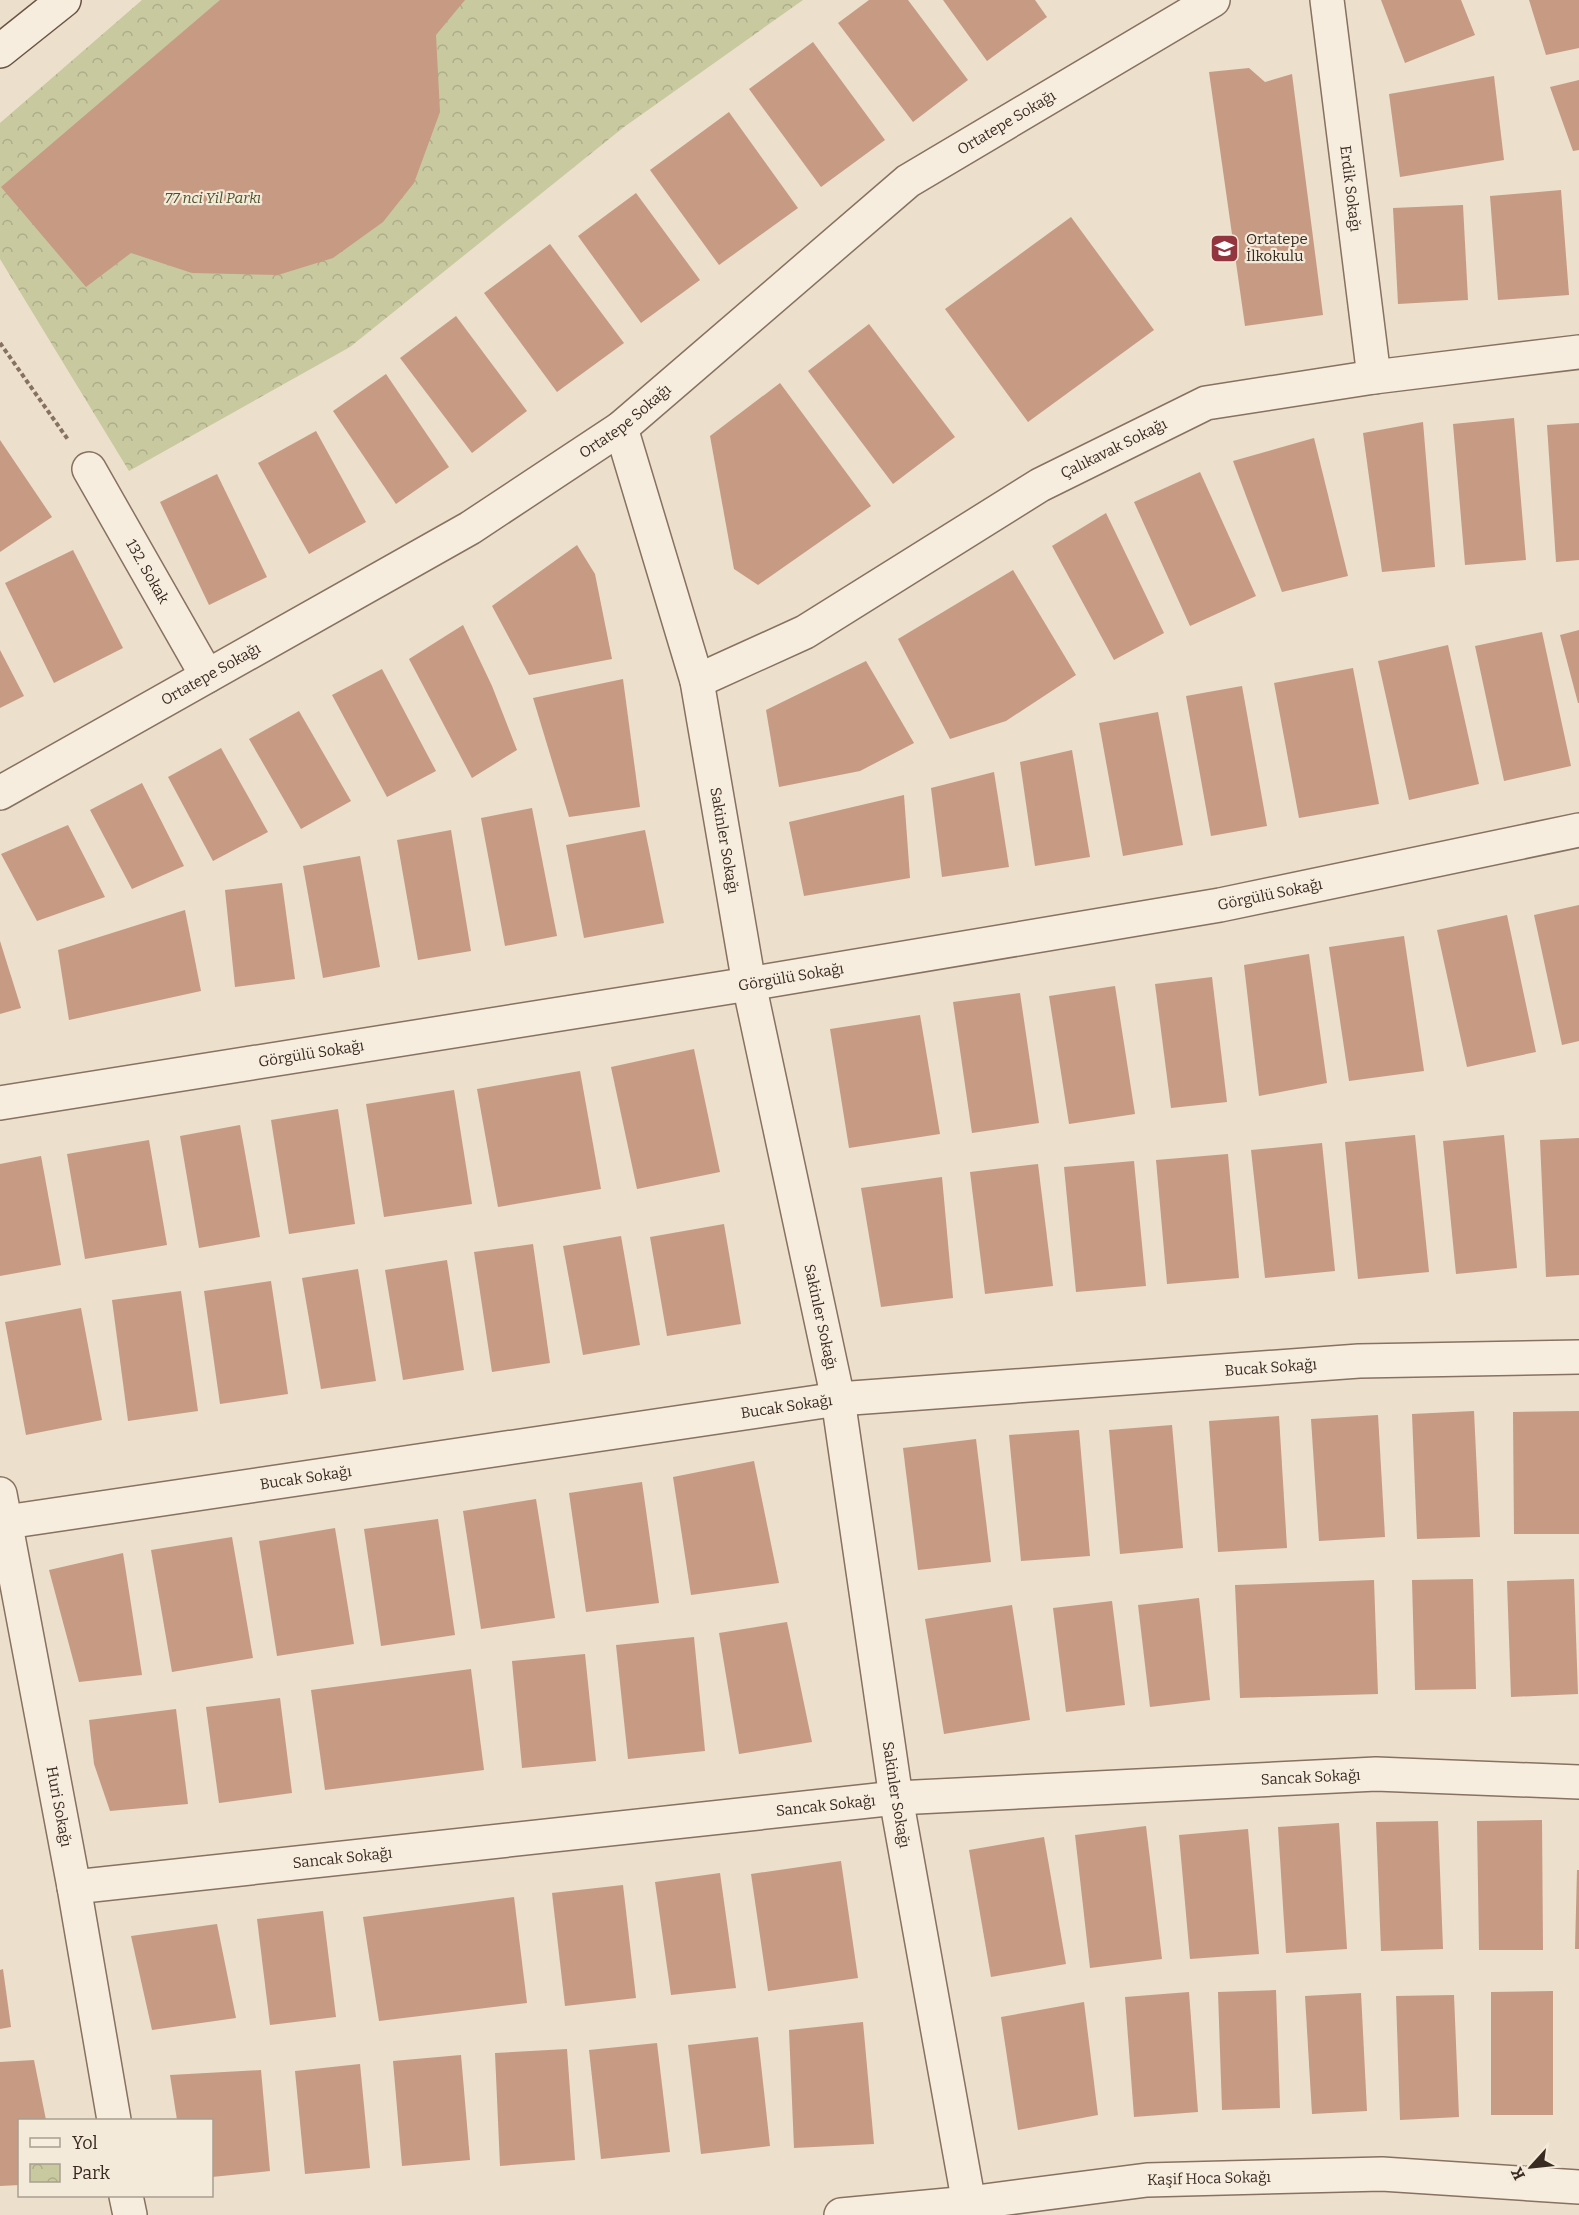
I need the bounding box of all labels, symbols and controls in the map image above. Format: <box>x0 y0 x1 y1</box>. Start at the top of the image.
street label: Ortatepe Sokağı <box>954 86 1059 159</box>
street label: Erdik Sokağı <box>1336 144 1365 233</box>
park label: 77 nci Yil Parkı <box>165 189 261 207</box>
place label: Ortatepe İlkokulu <box>1246 230 1308 265</box>
school or university icon: Ortatepe İlkokulu <box>1209 232 1241 264</box>
street label: Ortatepe Sokağı <box>576 380 675 462</box>
street label: Çalıkavak Sokağı <box>1058 415 1170 482</box>
street label: 132. Sokak <box>122 536 173 607</box>
street label: Ortatepe Sokağı <box>158 639 264 709</box>
street label: Sakinler Sokağı <box>706 786 742 896</box>
street label: Görgülü Sokağı <box>1216 875 1325 914</box>
street label: Görgülü Sokağı <box>737 959 846 995</box>
street label: Görgülü Sokağı <box>257 1036 366 1071</box>
street label: Sakinler Sokağı <box>800 1262 841 1372</box>
street label: Bucak Sokağı <box>1224 1355 1318 1380</box>
street label: Bucak Sokağı <box>739 1391 834 1422</box>
street label: Bucak Sokağı <box>259 1462 353 1493</box>
street label: Sakinler Sokağı <box>879 1740 914 1850</box>
street label: Huri Sokağı <box>42 1765 75 1849</box>
street label: Sancak Sokağı <box>1260 1766 1362 1789</box>
street label: Sancak Sokağı <box>775 1791 877 1820</box>
street label: Sancak Sokağı <box>292 1844 394 1872</box>
legend <box>18 2119 213 2197</box>
text: Yol <box>72 2132 98 2154</box>
north arrow <box>1501 2137 1561 2197</box>
text: Park <box>72 2162 111 2184</box>
text: K <box>1507 2164 1529 2183</box>
street label: Kaşif Hoca Sokağı <box>1147 2168 1272 2189</box>

